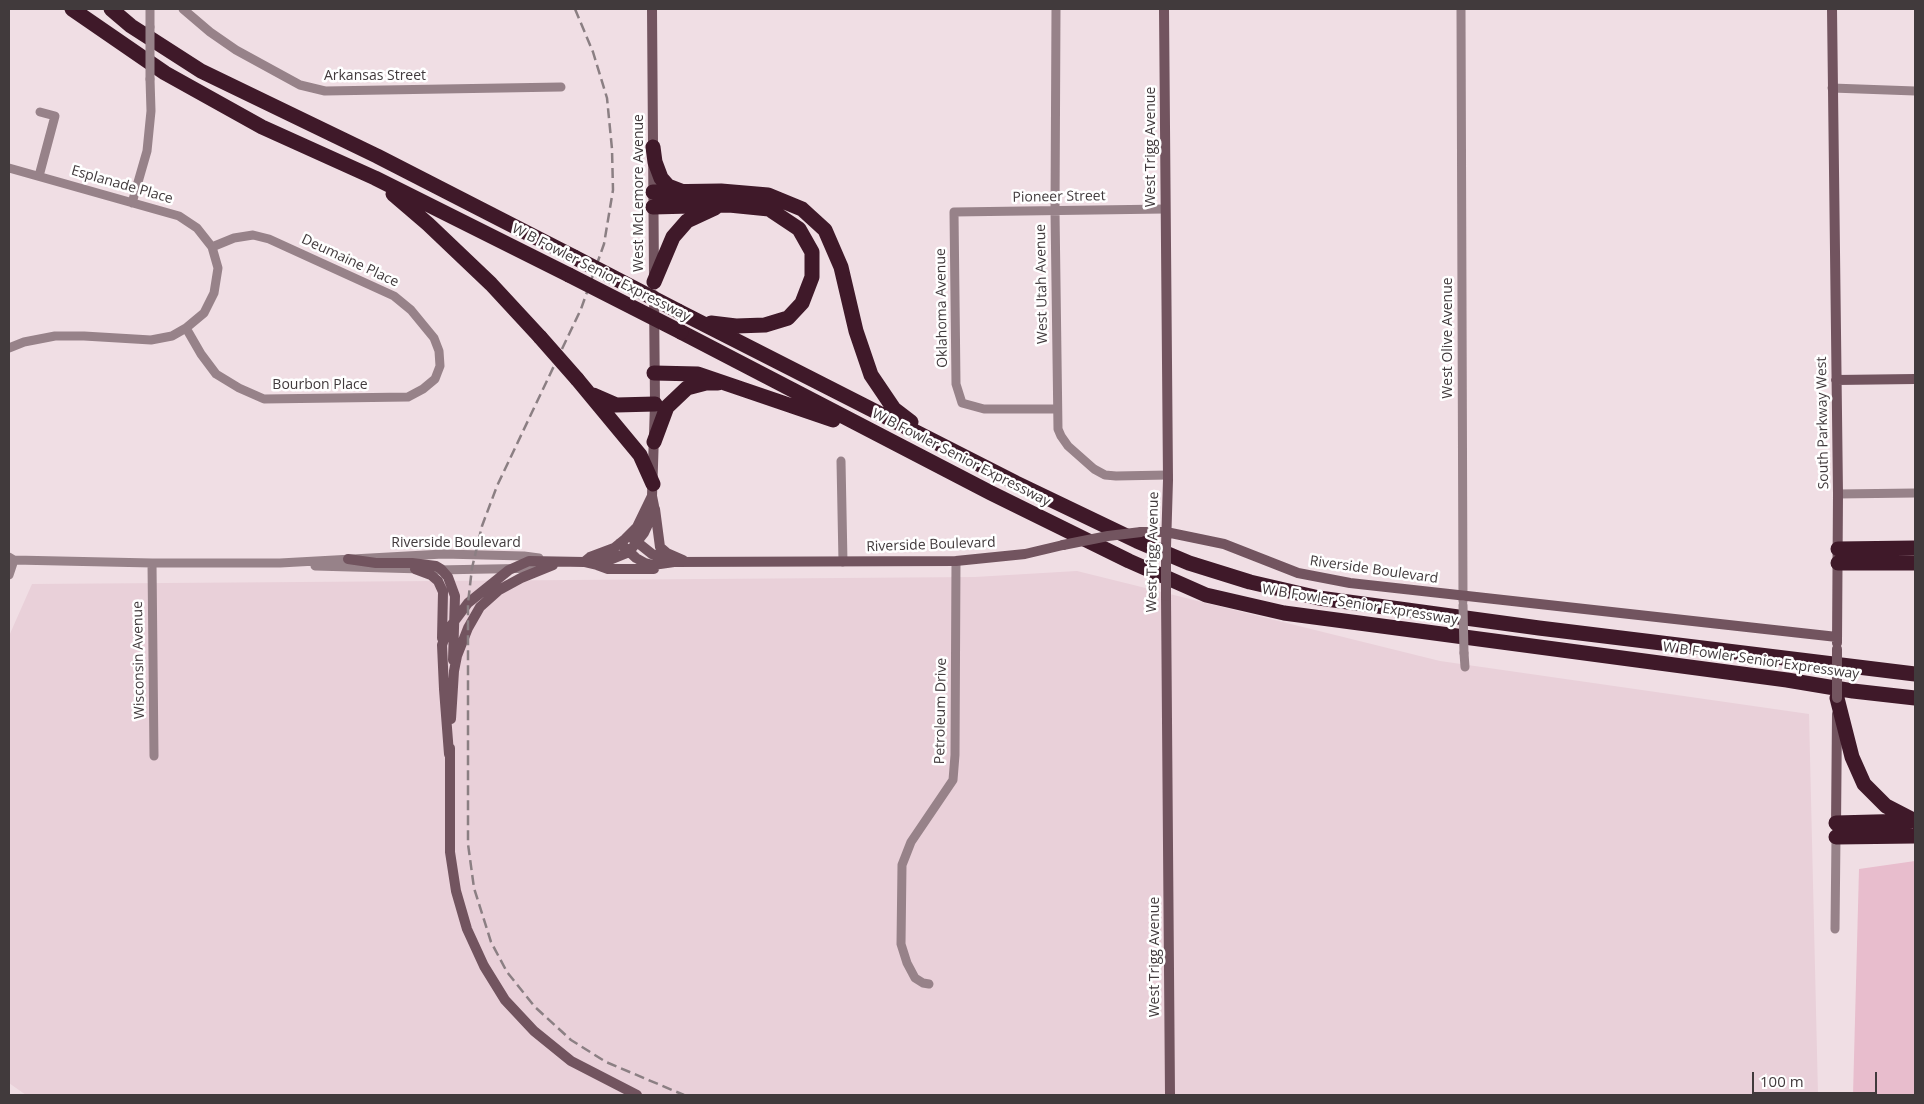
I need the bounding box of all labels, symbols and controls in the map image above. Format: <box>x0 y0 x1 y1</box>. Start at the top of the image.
street label: Arkansas Street <box>324 68 426 84</box>
street label: West Trigg Avenue <box>1143 87 1159 207</box>
street label: West McLemore Avenue <box>631 114 647 272</box>
street label: Esplanade Place <box>69 162 175 208</box>
street label: Pioneer Street <box>1012 188 1106 206</box>
street label: W B Fowler Senior Expressway <box>509 221 693 325</box>
street label: West Utah Avenue <box>1033 224 1051 344</box>
street label: Deumaine Place <box>299 231 401 291</box>
street label: Oklahoma Avenue <box>933 248 951 368</box>
street label: West Olive Avenue <box>1440 277 1456 399</box>
street label: South Parkway West <box>1813 356 1833 490</box>
street label: Bourbon Place <box>272 377 368 393</box>
street label: W B Fowler Senior Expressway <box>869 406 1053 510</box>
street label: West Trigg Avenue <box>1144 492 1162 612</box>
street label: Riverside Boulevard <box>866 534 996 556</box>
street label: Riverside Boulevard <box>391 535 521 551</box>
street label: Riverside Boulevard <box>1309 553 1439 587</box>
street label: W B Fowler Senior Expressway <box>1261 581 1459 629</box>
street label: Wisconsin Avenue <box>130 601 148 719</box>
street label: W B Fowler Senior Expressway <box>1662 639 1860 683</box>
street label: Petroleum Drive <box>932 658 950 764</box>
street label: West Trigg Avenue <box>1147 897 1163 1017</box>
scale bar <box>1754 1062 1879 1094</box>
text: 100 m <box>1760 1071 1804 1091</box>

